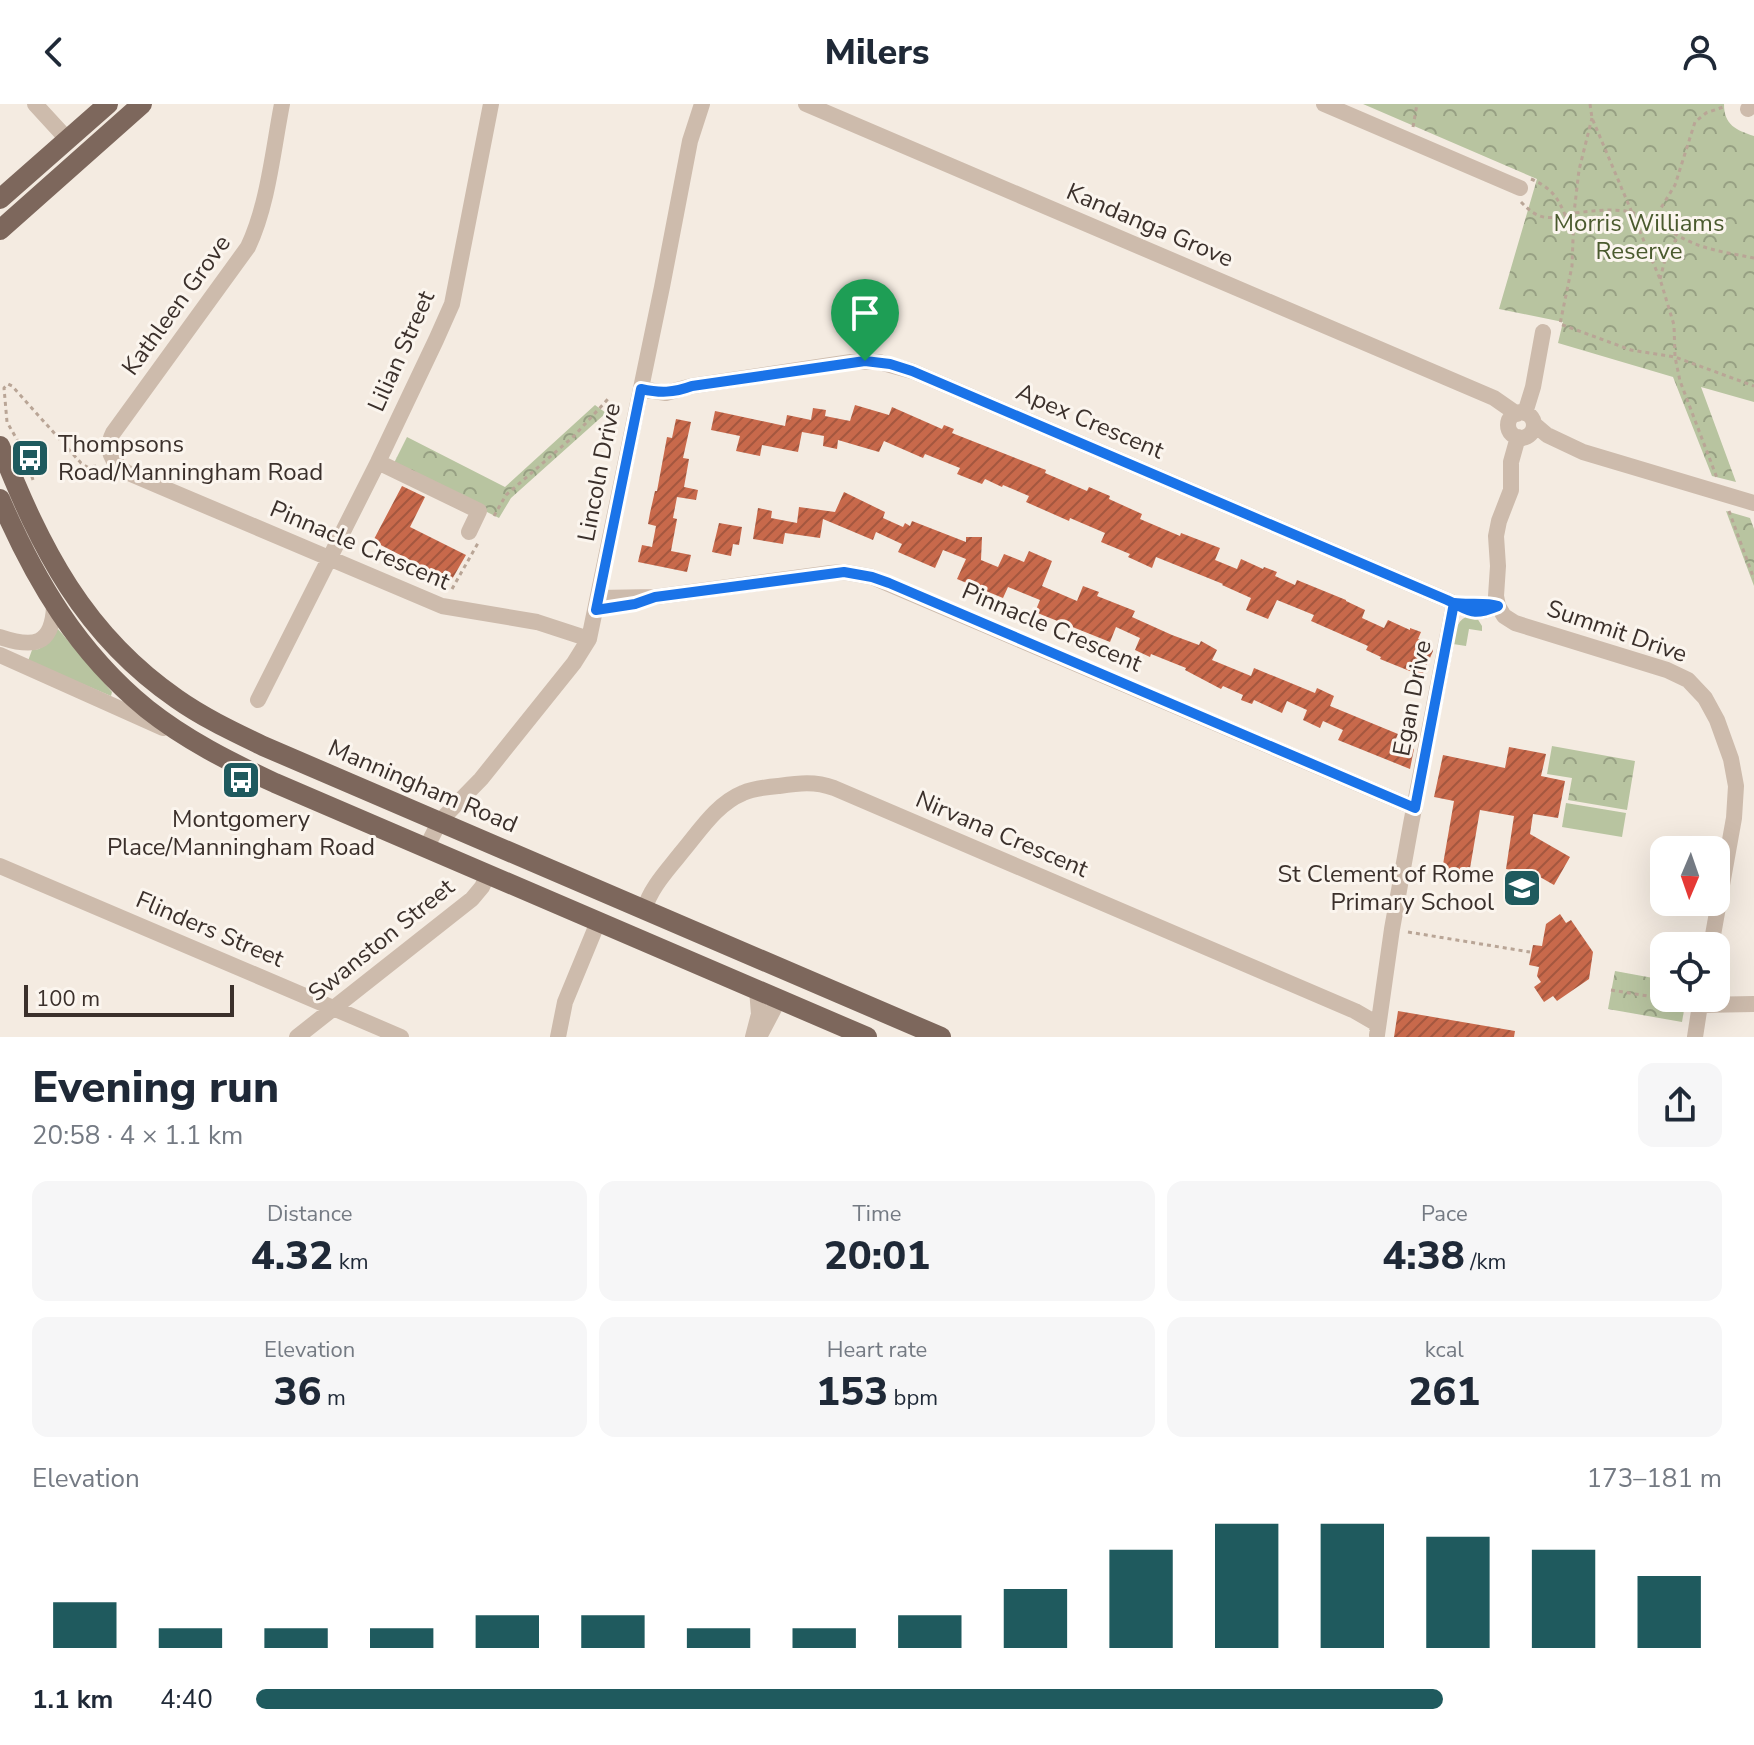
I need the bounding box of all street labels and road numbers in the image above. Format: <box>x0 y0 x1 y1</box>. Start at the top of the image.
street label: Kandanga Grove <box>1062 175 1238 275</box>
street label: Kathleen Grove <box>114 228 238 382</box>
street label: Lilian Street <box>360 285 442 417</box>
street label: Apex Crescent <box>1011 375 1169 467</box>
street label: Lincoln Drive <box>570 400 628 544</box>
street label: Pinnacle Crescent <box>265 493 455 598</box>
street label: Pinnacle Crescent <box>957 575 1147 680</box>
street label: Summit Drive <box>1543 592 1691 670</box>
street label: Egan Drive <box>1385 637 1439 759</box>
street label: Manningham Road <box>323 732 523 840</box>
street label: Nirvana Crescent <box>911 783 1094 885</box>
street label: Swanston Street <box>301 871 461 1009</box>
street label: Flinders Street <box>131 883 289 975</box>

